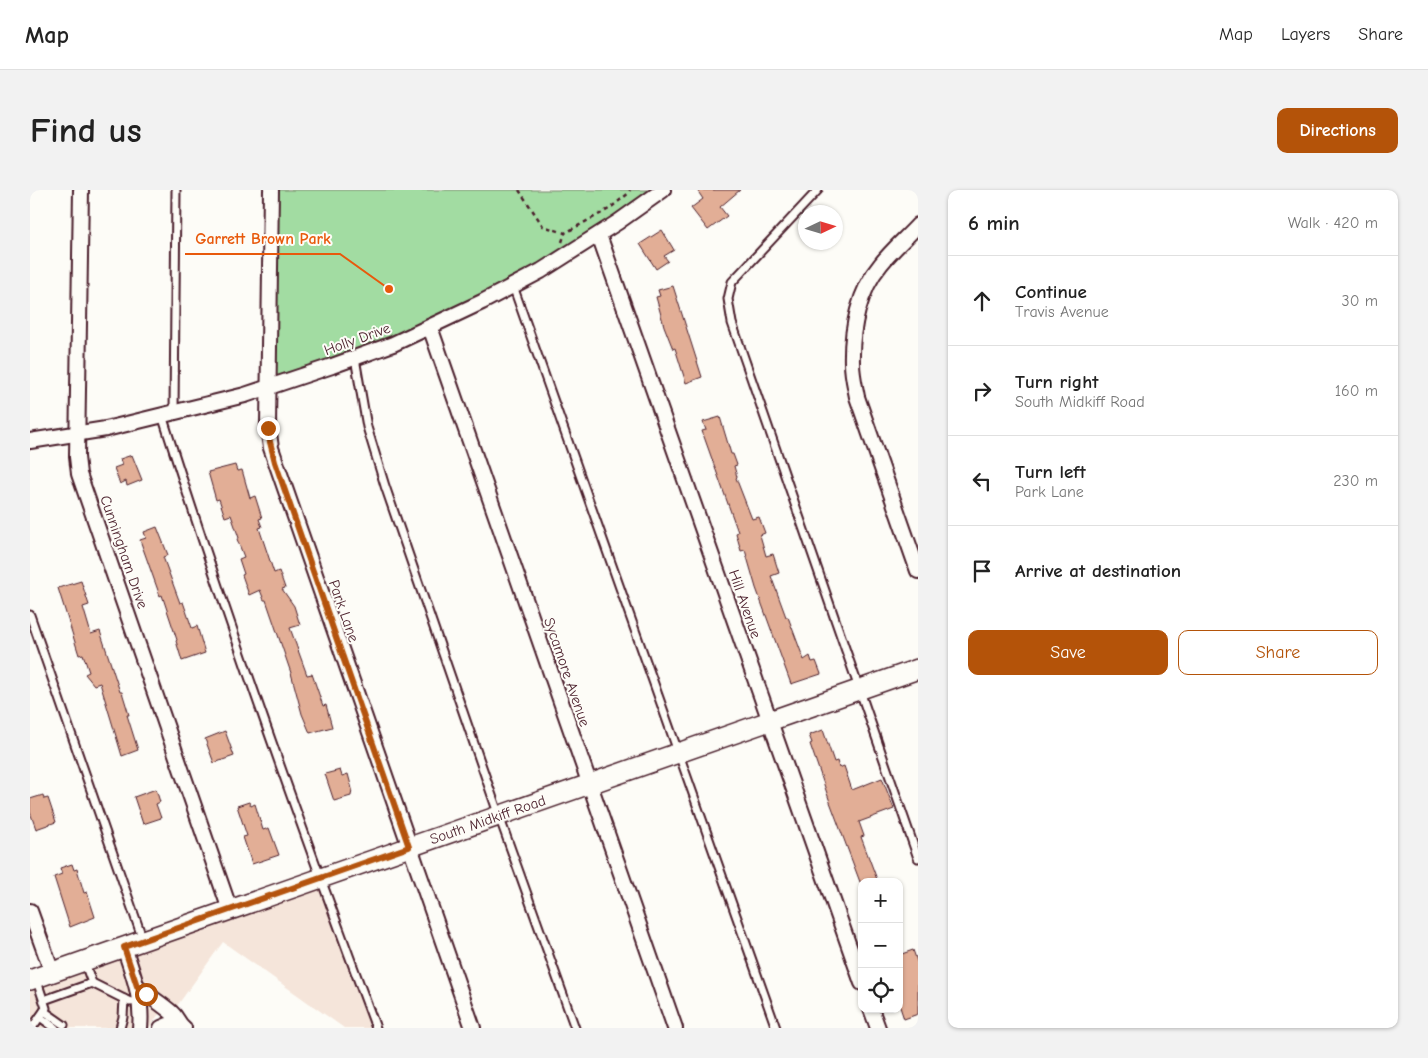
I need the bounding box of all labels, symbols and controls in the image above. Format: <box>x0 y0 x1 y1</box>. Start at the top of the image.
text: Map <box>25 21 69 49</box>
text: Map <box>1219 24 1253 45</box>
text: Layers <box>1281 24 1330 45</box>
text: Share <box>1358 24 1403 45</box>
button: Directions <box>1277 108 1398 153</box>
text: Find us <box>30 110 142 151</box>
north arrow <box>798 205 843 250</box>
text: 6 min <box>968 211 1020 235</box>
text: Walk · 420 m <box>1288 214 1378 232</box>
callout: Garrett Brown Park <box>185 223 340 254</box>
text: Garrett Brown Park <box>195 230 331 248</box>
text: Continue <box>1015 281 1087 303</box>
icon: ahead <box>968 287 996 315</box>
text: 30 m <box>1342 292 1378 310</box>
text: Travis Avenue <box>1015 303 1109 321</box>
street label: Holly Drive <box>321 319 393 359</box>
text: Turn right <box>1015 371 1099 393</box>
icon: right <box>968 377 996 405</box>
text: 160 m <box>1335 382 1378 400</box>
text: South Midkiff Road <box>1015 393 1145 411</box>
route end <box>257 417 280 440</box>
text: Turn left <box>1015 461 1086 483</box>
icon: left <box>968 467 996 495</box>
text: 230 m <box>1333 472 1378 490</box>
text: Park Lane <box>1015 483 1084 501</box>
street label: Cunningham Drive <box>96 493 152 611</box>
icon: arrive <box>968 557 996 585</box>
text: Arrive at destination <box>1015 560 1181 582</box>
street label: Hill Avenue <box>725 567 765 641</box>
street label: Park Lane <box>325 578 363 645</box>
street label: Sycamore Avenue <box>540 615 594 729</box>
button: Save <box>968 630 1168 675</box>
button: Share <box>1178 630 1378 675</box>
street label: South Midkiff Road <box>427 791 548 848</box>
map controls <box>858 878 903 1013</box>
button: + <box>858 878 903 923</box>
button: − <box>858 923 903 968</box>
button: locate <box>858 968 903 1013</box>
route start <box>135 983 158 1006</box>

